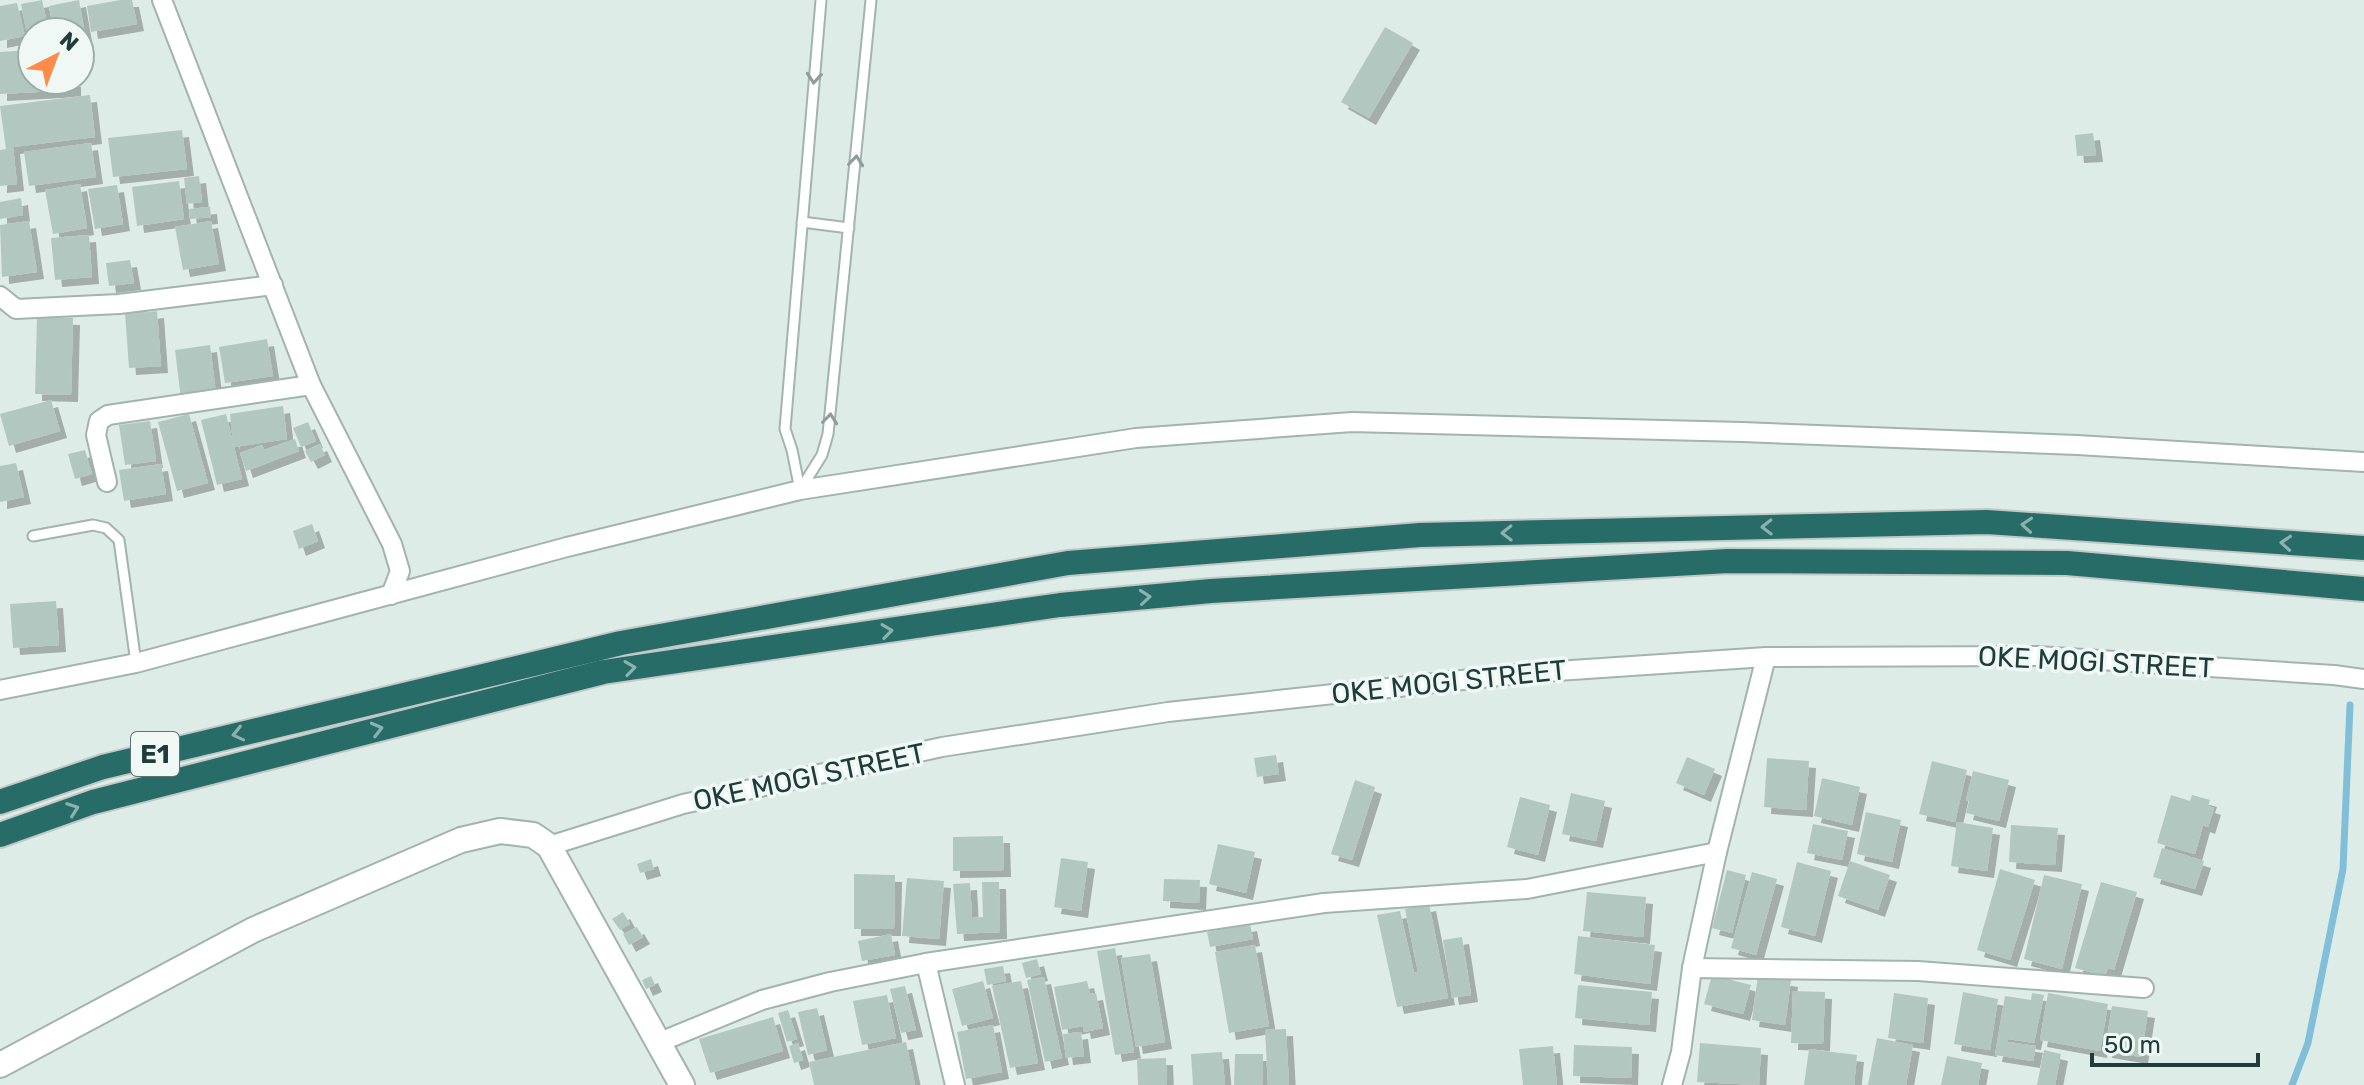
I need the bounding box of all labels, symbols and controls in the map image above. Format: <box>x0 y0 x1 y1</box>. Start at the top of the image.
north arrow <box>16 16 96 96</box>
text: N <box>54 26 84 57</box>
one-way arrow <box>806 72 823 85</box>
one-way arrow <box>847 154 864 167</box>
one-way arrow <box>821 413 838 426</box>
one-way arrow <box>2020 517 2033 534</box>
one-way arrow <box>1760 518 1773 536</box>
one-way arrow <box>1500 524 1513 542</box>
one-way arrow <box>2279 535 2292 552</box>
one-way arrow <box>1139 589 1152 606</box>
one-way arrow <box>880 623 894 640</box>
street label: OKE MOGI STREET <box>1977 639 2215 685</box>
street label: OKE MOGI STREET <box>1330 653 1568 711</box>
one-way arrow <box>623 660 637 677</box>
one-way arrow <box>370 722 384 739</box>
one-way arrow <box>232 725 245 742</box>
road number: E1 <box>131 732 179 776</box>
street label: OKE MOGI STREET <box>690 736 928 818</box>
one-way arrow <box>66 802 80 819</box>
scale bar <box>2092 1017 2258 1067</box>
text: 50 m <box>2104 1031 2161 1059</box>

